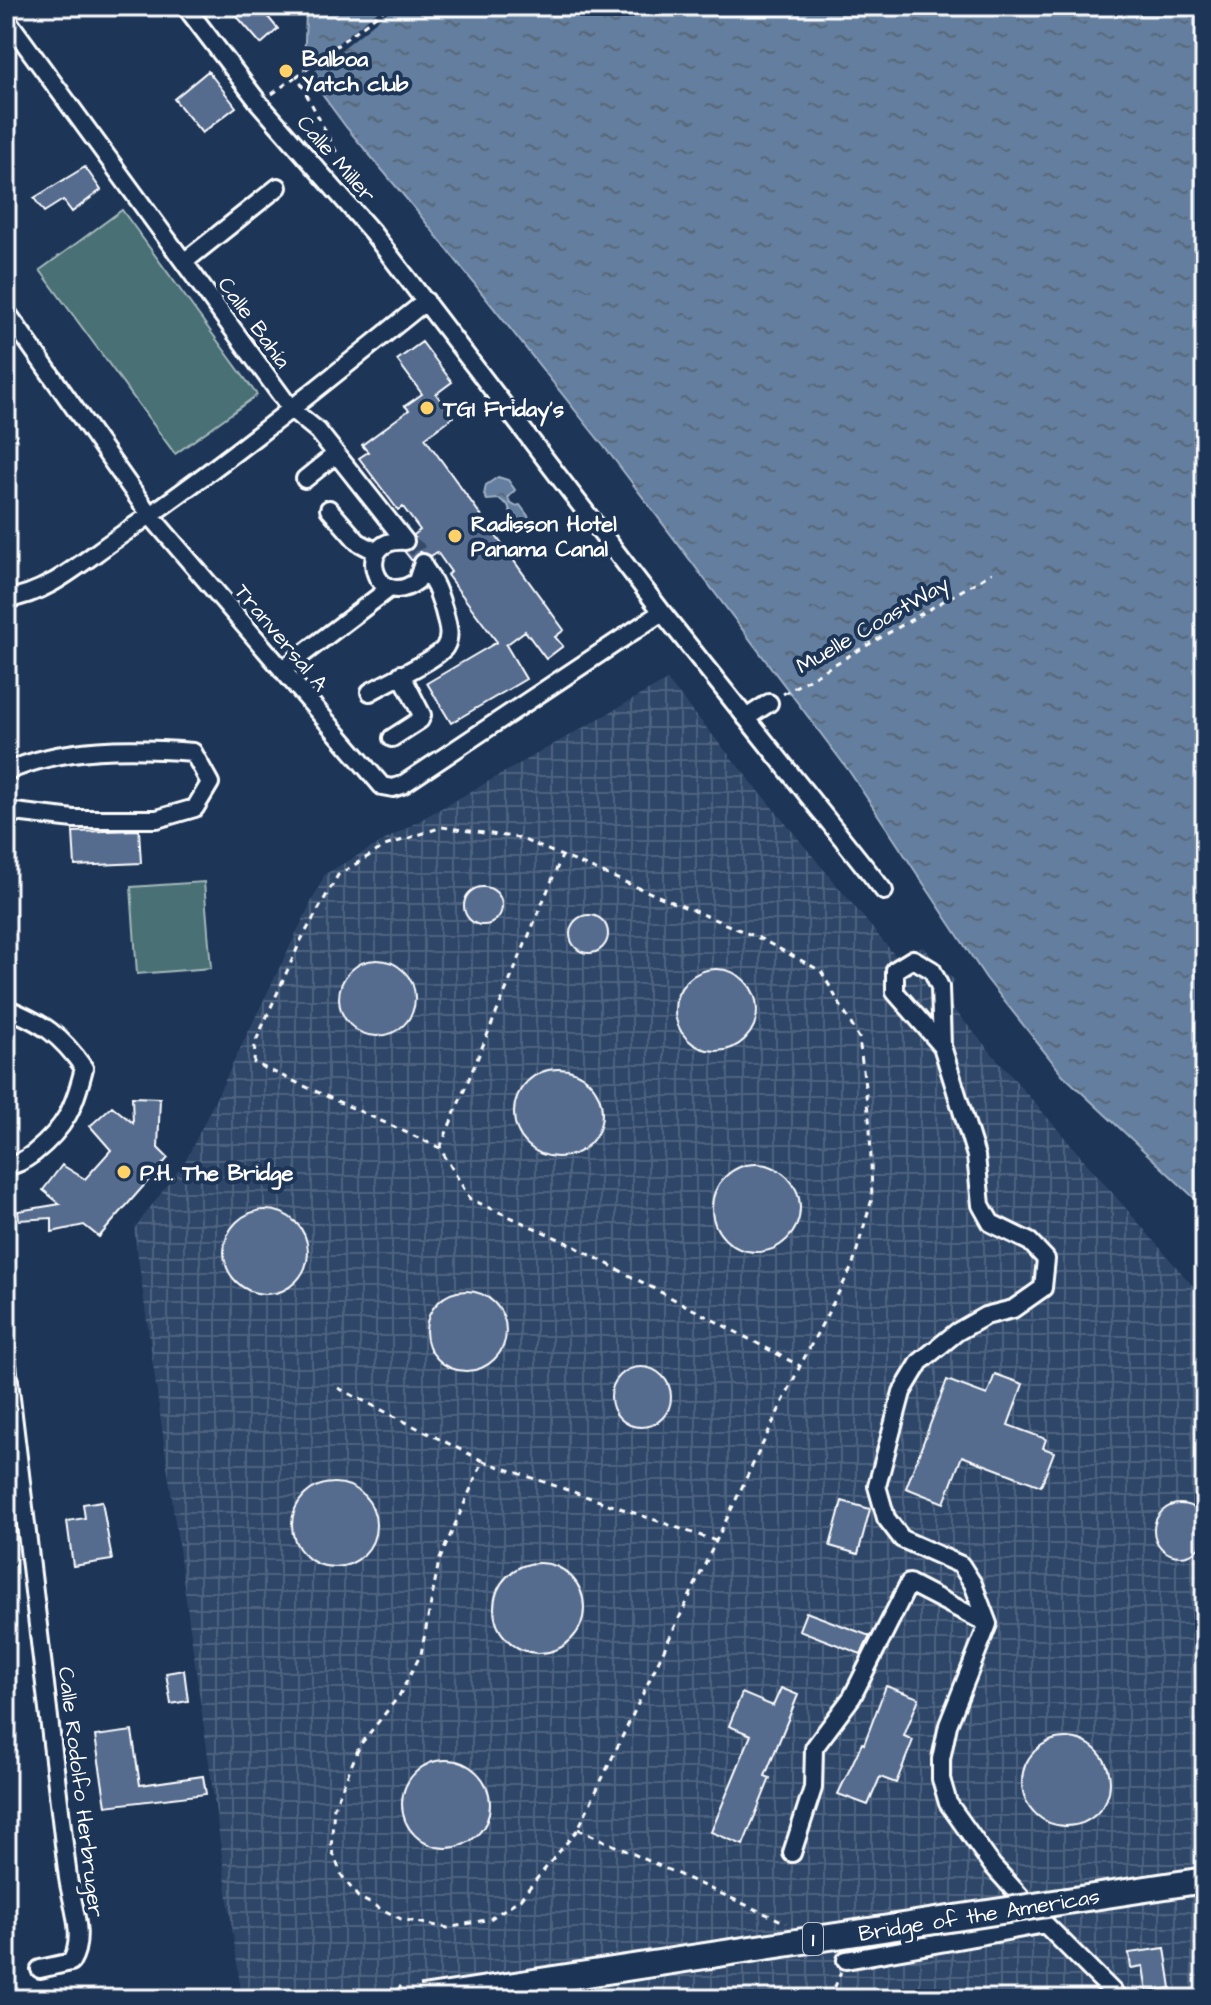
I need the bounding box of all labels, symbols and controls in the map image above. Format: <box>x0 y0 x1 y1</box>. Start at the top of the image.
place label: Balboa Yatch club <box>302 44 409 100</box>
marker: Balboa Yatch club <box>277 62 295 80</box>
street label: Calle Miller <box>289 108 383 209</box>
street label: Calle Bahía <box>210 271 298 375</box>
place label: TGI Friday's <box>442 394 564 427</box>
marker: TGI Friday's <box>418 399 436 417</box>
place label: Radisson Hotel Panama Canal <box>471 509 617 565</box>
marker: Radisson Hotel Panama Canal <box>446 527 464 545</box>
street label: Muelle CoastWay <box>791 569 955 683</box>
street label: Tranversal A <box>227 577 335 699</box>
place label: P.H. The Bridge <box>140 1158 293 1190</box>
marker: P.H. The Bridge <box>115 1163 133 1181</box>
street label: Calle Rodolfo Herbruger <box>49 1665 111 1919</box>
street label: Bridge of the Americas <box>856 1881 1102 1951</box>
road number: 1 <box>803 1923 823 1955</box>

